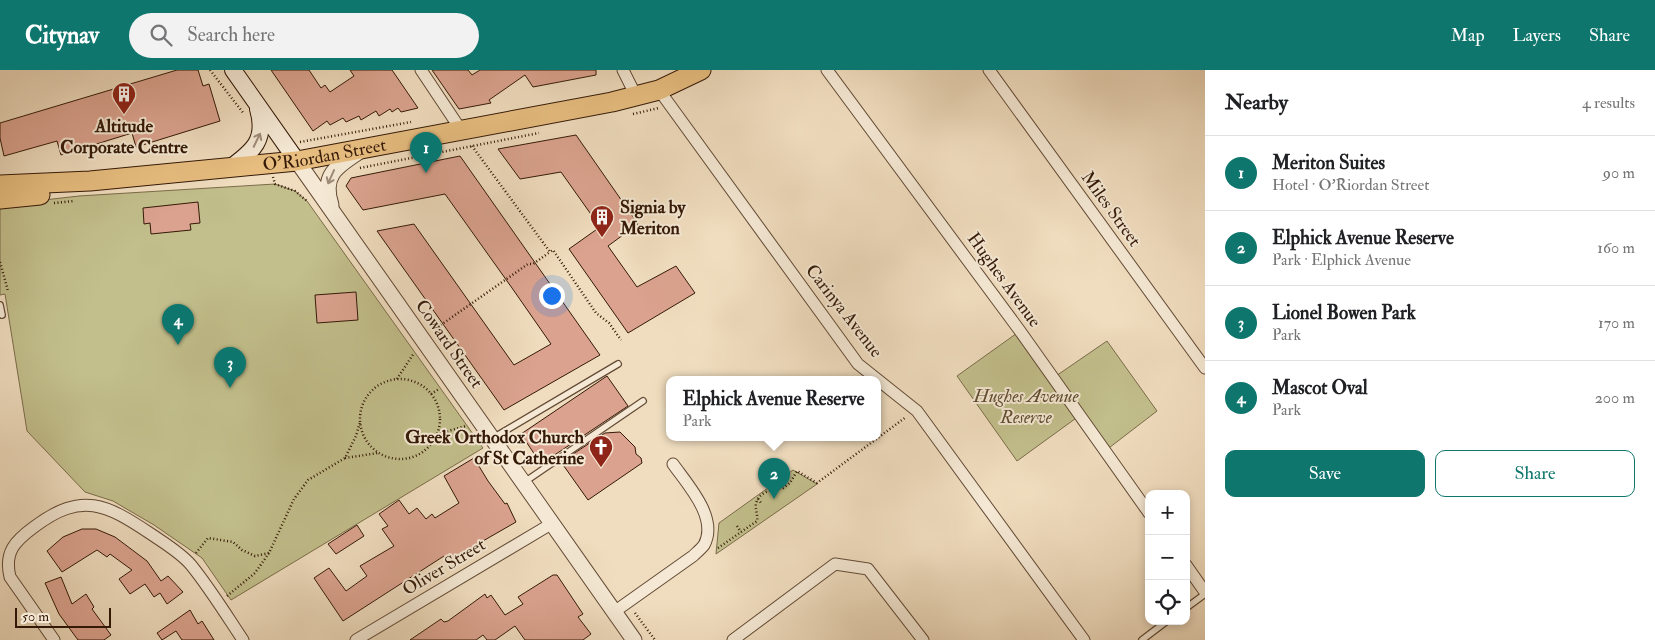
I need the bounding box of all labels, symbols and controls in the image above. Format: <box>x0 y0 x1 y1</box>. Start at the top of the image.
search box <box>129 13 479 58</box>
text: Citynav <box>25 20 99 51</box>
icon: search <box>147 21 175 49</box>
text: Search here <box>187 23 275 47</box>
text: Map <box>1451 24 1485 47</box>
text: Layers <box>1513 24 1561 47</box>
text: Share <box>1589 24 1630 47</box>
building icon: Altitude Corporate Centre <box>111 81 137 115</box>
text: Nearby <box>1225 89 1288 116</box>
text: 4 results <box>1582 93 1635 113</box>
place label: Altitude Corporate Centre <box>60 115 188 159</box>
pin: 1 <box>410 132 442 173</box>
one-way arrow <box>253 133 262 148</box>
street label: O'Riordan Street <box>262 133 388 176</box>
text: Meriton Suites <box>1272 151 1385 175</box>
text: 1 <box>1238 163 1244 183</box>
text: 90 m <box>1603 163 1635 183</box>
street label: Miles Street <box>1076 167 1146 251</box>
one-way arrow <box>326 169 336 184</box>
text: Hotel · O'Riordan Street <box>1272 175 1429 195</box>
place label: Signia by Meriton <box>619 196 687 240</box>
building icon: Signia by Meriton <box>589 204 615 238</box>
text: Elphick Avenue Reserve <box>1272 226 1454 250</box>
street label: Hughes Avenue <box>962 228 1046 332</box>
text: 2 <box>1237 238 1245 258</box>
text: 160 m <box>1597 238 1635 258</box>
text: Park · Elphick Avenue <box>1272 250 1411 270</box>
street label: Carinya Avenue <box>800 260 888 363</box>
your location <box>539 283 565 309</box>
street label: Coward Street <box>410 295 488 393</box>
text: Lionel Bowen Park <box>1272 301 1416 325</box>
pin: 4 <box>162 304 194 345</box>
text: 3 <box>1238 313 1244 333</box>
text: 170 m <box>1598 313 1635 333</box>
text: Park <box>1272 325 1301 345</box>
pin: 3 <box>214 347 246 388</box>
popup <box>666 376 881 441</box>
text: Mascot Oval <box>1272 376 1368 400</box>
park label: Hughes Avenue Reserve <box>973 385 1079 429</box>
text: Elphick Avenue Reserve <box>683 387 864 411</box>
text: 4 <box>1237 388 1245 408</box>
text: 200 m <box>1595 388 1635 408</box>
text: Park <box>1272 400 1301 420</box>
text: Park <box>683 411 712 431</box>
place label: Greek Orthodox Church of St Catherine <box>405 426 585 470</box>
church icon: Greek Orthodox Church of St Catherine <box>588 434 614 468</box>
button: Save <box>1225 450 1425 497</box>
button: Share <box>1435 450 1635 497</box>
pin: 2 <box>758 458 790 499</box>
map controls <box>1145 490 1190 625</box>
button: + <box>1145 490 1190 535</box>
street label: Oliver Street <box>398 533 490 601</box>
button: − <box>1145 535 1190 580</box>
button: locate <box>1145 580 1190 625</box>
scale bar <box>15 605 111 628</box>
text: 50 m <box>22 608 49 625</box>

